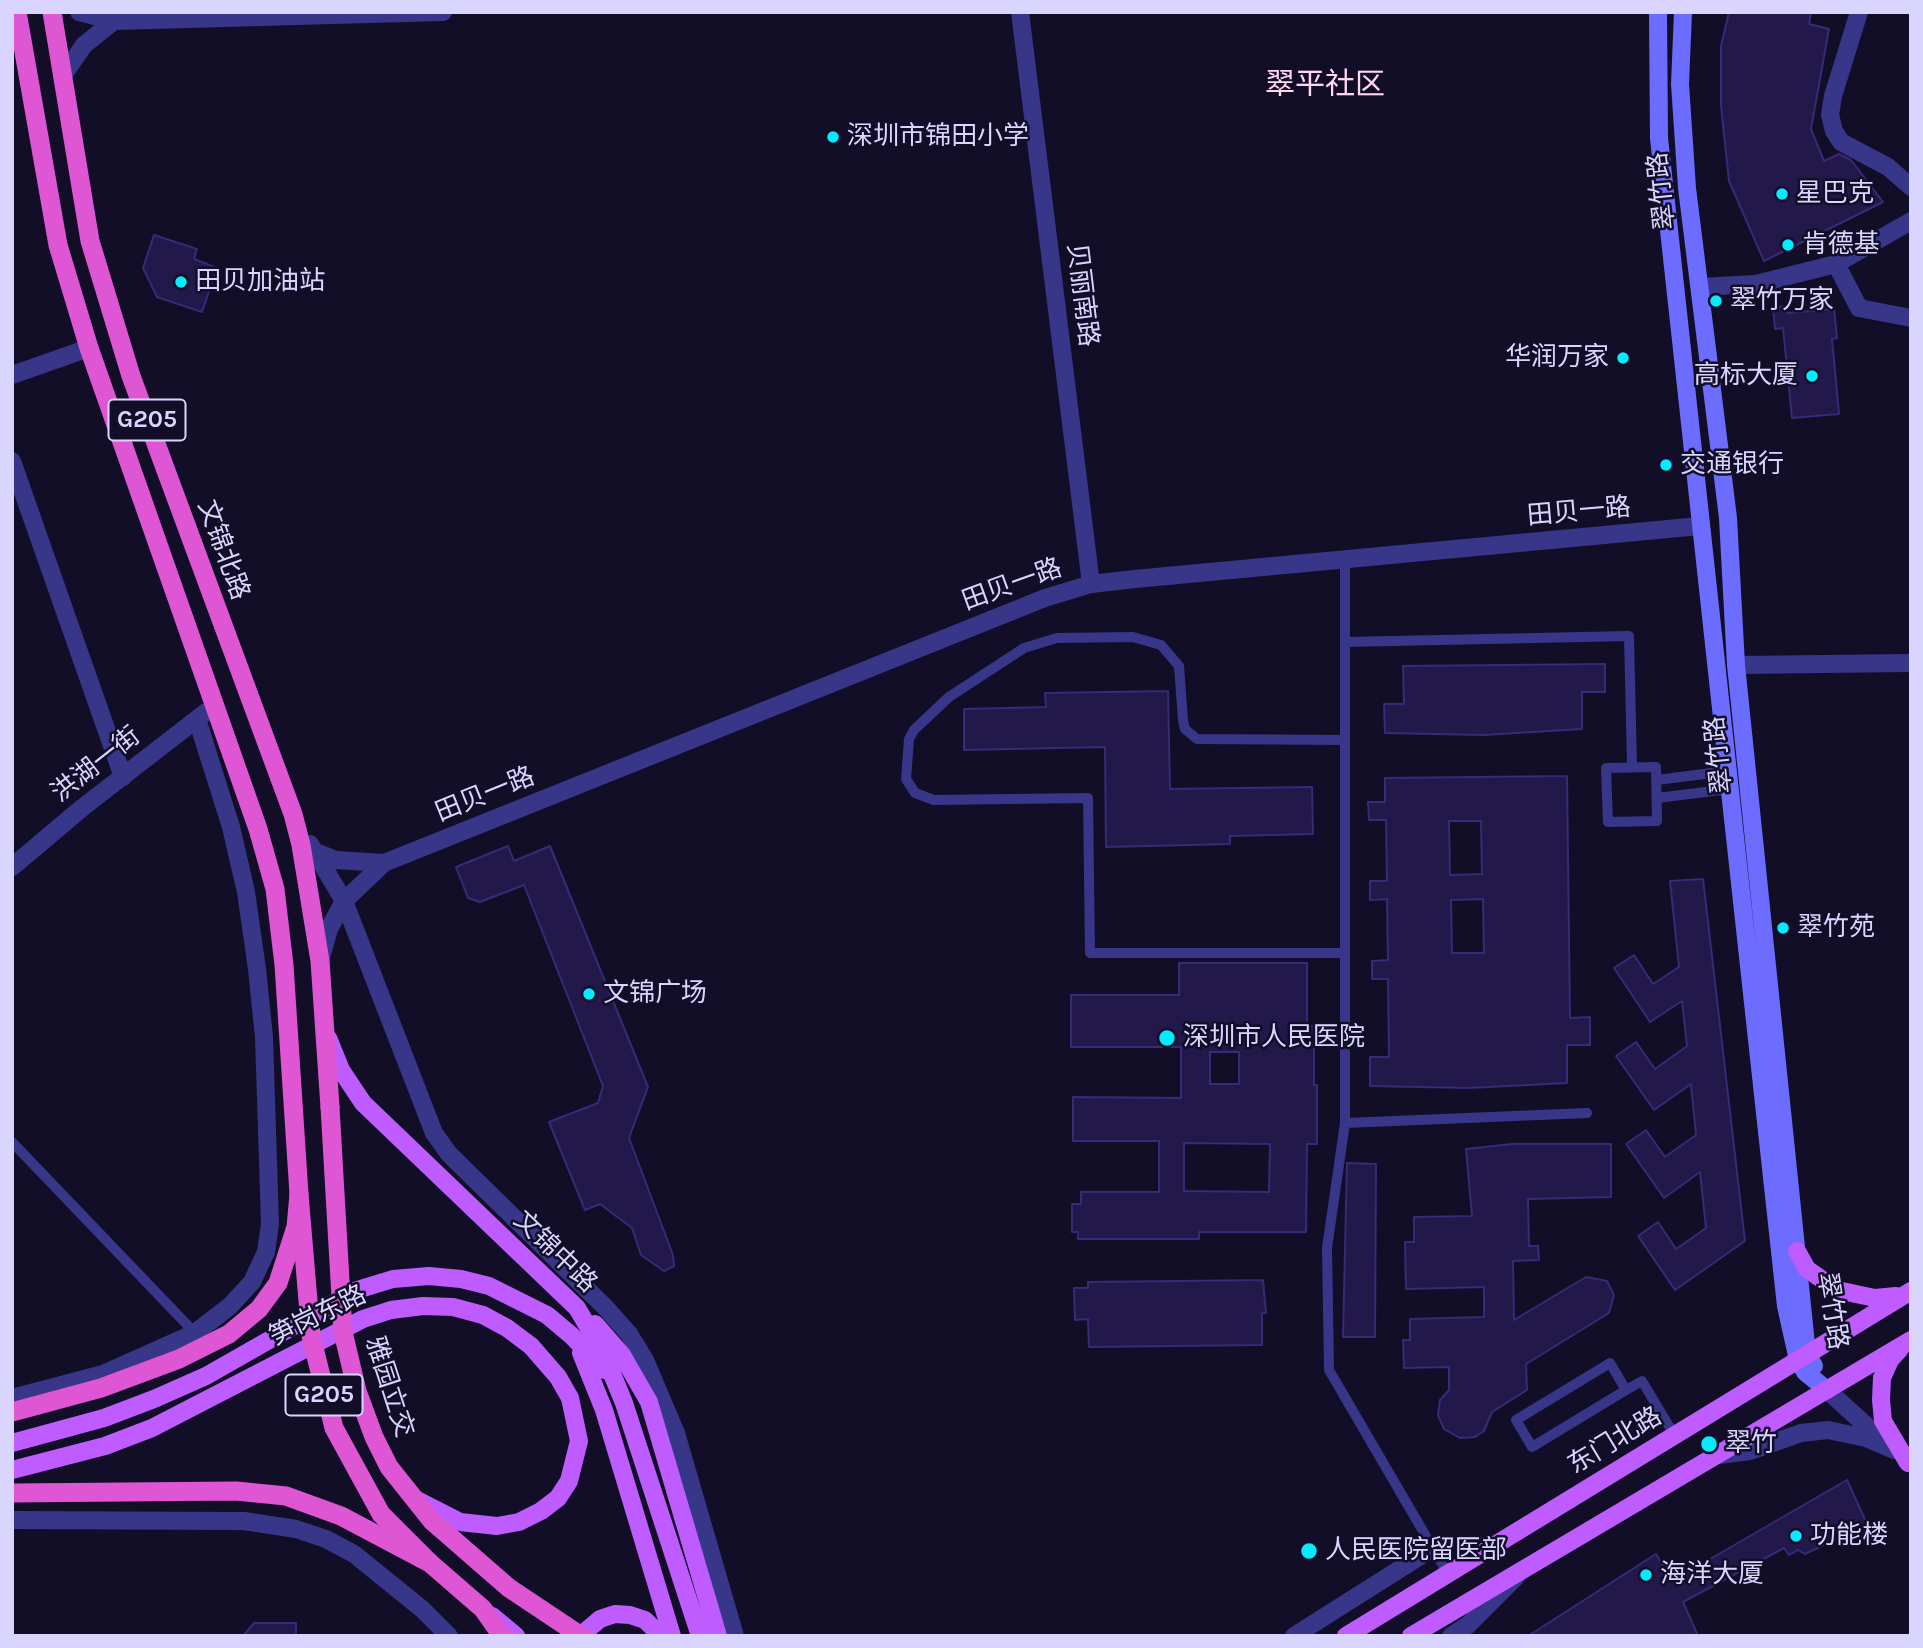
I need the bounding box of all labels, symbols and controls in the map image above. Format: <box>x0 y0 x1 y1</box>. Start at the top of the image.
district label: 翠平社区 <box>1265 67 1385 103</box>
place label: 深圳市锦田小学 <box>847 121 1029 153</box>
marker: 深圳市锦田小学 <box>825 129 841 145</box>
street label: 翠竹路 <box>1642 151 1682 231</box>
place label: 星巴克 <box>1796 178 1874 210</box>
marker: 星巴克 <box>1774 186 1790 202</box>
place label: 肯德基 <box>1802 229 1880 261</box>
marker: 肯德基 <box>1780 237 1796 253</box>
street label: 贝丽南路 <box>1060 241 1104 349</box>
place label: 田贝加油站 <box>195 266 325 298</box>
marker: 田贝加油站 <box>173 274 189 290</box>
place label: 翠竹万家 <box>1730 285 1834 317</box>
marker: 翠竹万家 <box>1708 293 1724 309</box>
place label: 华润万家 <box>1505 342 1609 374</box>
marker: 华润万家 <box>1615 350 1631 366</box>
place label: 高标大厦 <box>1694 360 1798 392</box>
marker: 高标大厦 <box>1804 368 1820 384</box>
road number: G205 <box>108 400 186 440</box>
place label: 交通银行 <box>1680 449 1784 481</box>
marker: 交通银行 <box>1658 457 1674 473</box>
street label: 田贝一路 <box>1526 492 1632 532</box>
street label: 文锦北路 <box>191 496 255 604</box>
street label: 田贝一路 <box>958 553 1066 617</box>
street label: 翠竹路 <box>1699 715 1739 795</box>
street label: 洪湖一街 <box>45 721 147 809</box>
street label: 田贝一路 <box>431 761 539 829</box>
place label: 翠竹苑 <box>1797 912 1875 944</box>
marker: 翠竹苑 <box>1775 920 1791 936</box>
place label: 文锦广场 <box>603 978 707 1010</box>
marker: 文锦广场 <box>581 986 597 1002</box>
place label: 深圳市人民医院 <box>1183 1022 1365 1054</box>
marker: 深圳市人民医院 <box>1157 1028 1177 1048</box>
street label: 文锦中路 <box>507 1205 603 1299</box>
street label: 翠竹路 <box>1810 1270 1854 1352</box>
street label: 笋岗东路 <box>264 1279 372 1353</box>
street label: 雅园立交 <box>358 1333 420 1441</box>
road number: G205 <box>286 1374 362 1415</box>
street label: 东门北路 <box>1562 1401 1668 1481</box>
place label: 翠竹 <box>1725 1428 1777 1460</box>
marker: 翠竹 <box>1699 1434 1719 1454</box>
place label: 功能楼 <box>1810 1520 1888 1552</box>
marker: 功能楼 <box>1788 1528 1804 1544</box>
place label: 人民医院留医部 <box>1325 1535 1507 1567</box>
marker: 人民医院留医部 <box>1299 1541 1319 1561</box>
place label: 海洋大厦 <box>1660 1559 1764 1591</box>
marker: 海洋大厦 <box>1638 1567 1654 1583</box>

